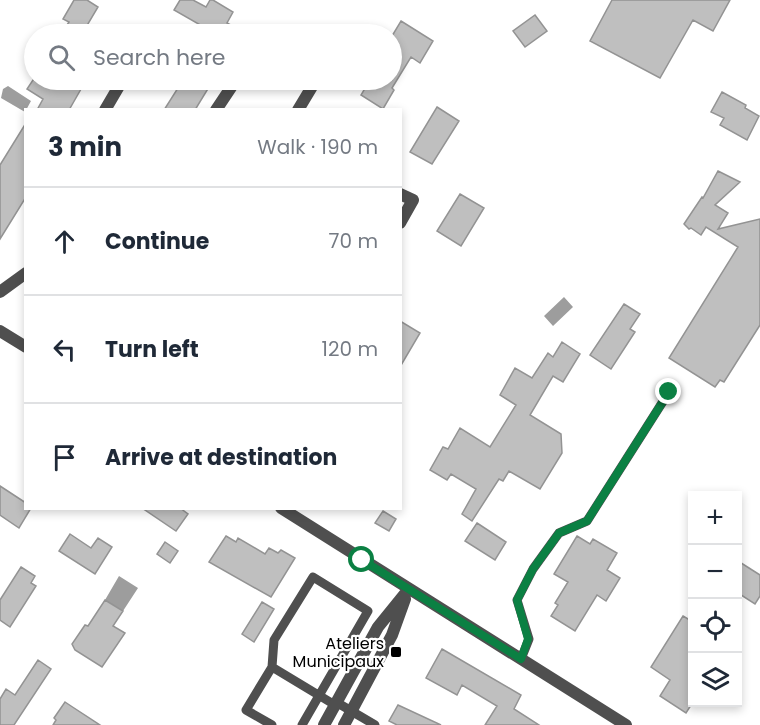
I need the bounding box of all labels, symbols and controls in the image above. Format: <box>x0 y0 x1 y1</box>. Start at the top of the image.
search box <box>24 24 402 90</box>
icon: search <box>45 41 78 74</box>
text: Search here <box>93 42 226 73</box>
text: 3 min <box>48 129 122 165</box>
text: Walk · 190 m <box>257 133 378 161</box>
icon: ahead <box>48 225 81 258</box>
text: Continue <box>105 226 209 257</box>
text: 70 m <box>329 227 378 255</box>
icon: left <box>48 333 81 366</box>
text: Turn left <box>105 334 199 365</box>
text: 120 m <box>322 335 378 363</box>
route end <box>655 378 681 404</box>
icon: arrive <box>48 441 81 474</box>
text: Arrive at destination <box>105 442 337 473</box>
map controls <box>688 491 742 707</box>
button: + <box>688 491 742 545</box>
button: − <box>688 545 742 599</box>
route start <box>348 546 374 572</box>
button: locate <box>688 599 742 653</box>
place label: Ateliers Municipaux <box>293 632 384 673</box>
marker: Ateliers Municipaux <box>389 645 403 659</box>
button: layers <box>688 653 742 707</box>

